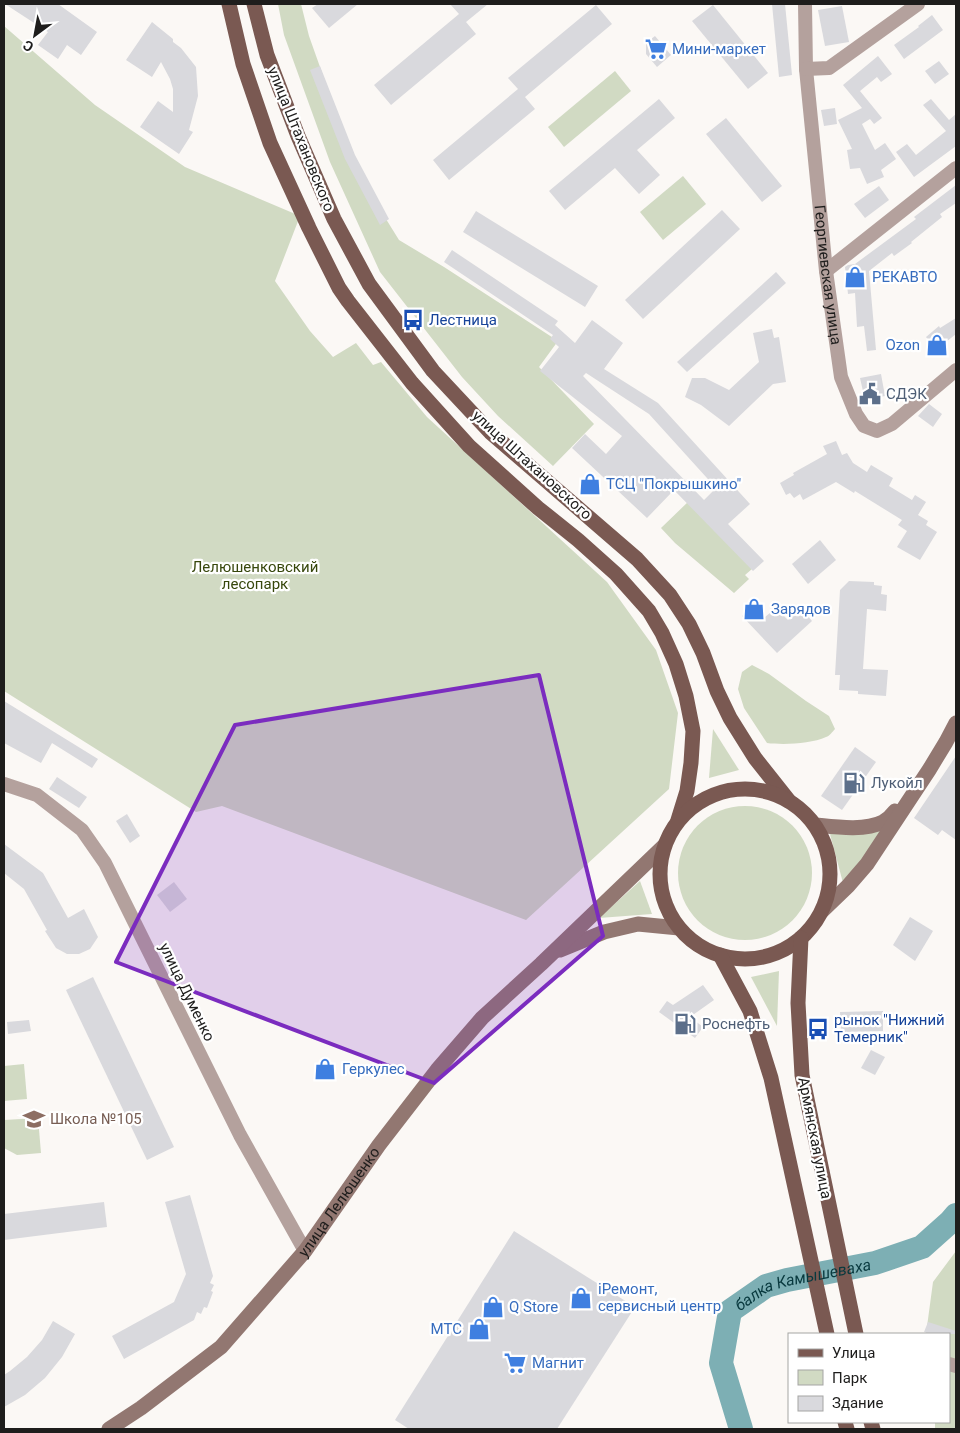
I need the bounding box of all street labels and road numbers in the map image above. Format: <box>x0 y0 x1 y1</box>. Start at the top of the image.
street label: улица Штахановского <box>264 64 338 214</box>
street label: Георгиевская улица <box>811 204 845 346</box>
street label: улица Штахановского <box>468 407 596 523</box>
street label: улица Думенко <box>155 940 219 1044</box>
street label: Армянская улица <box>794 1076 836 1200</box>
street label: улица Лелюшенко <box>295 1144 384 1261</box>

